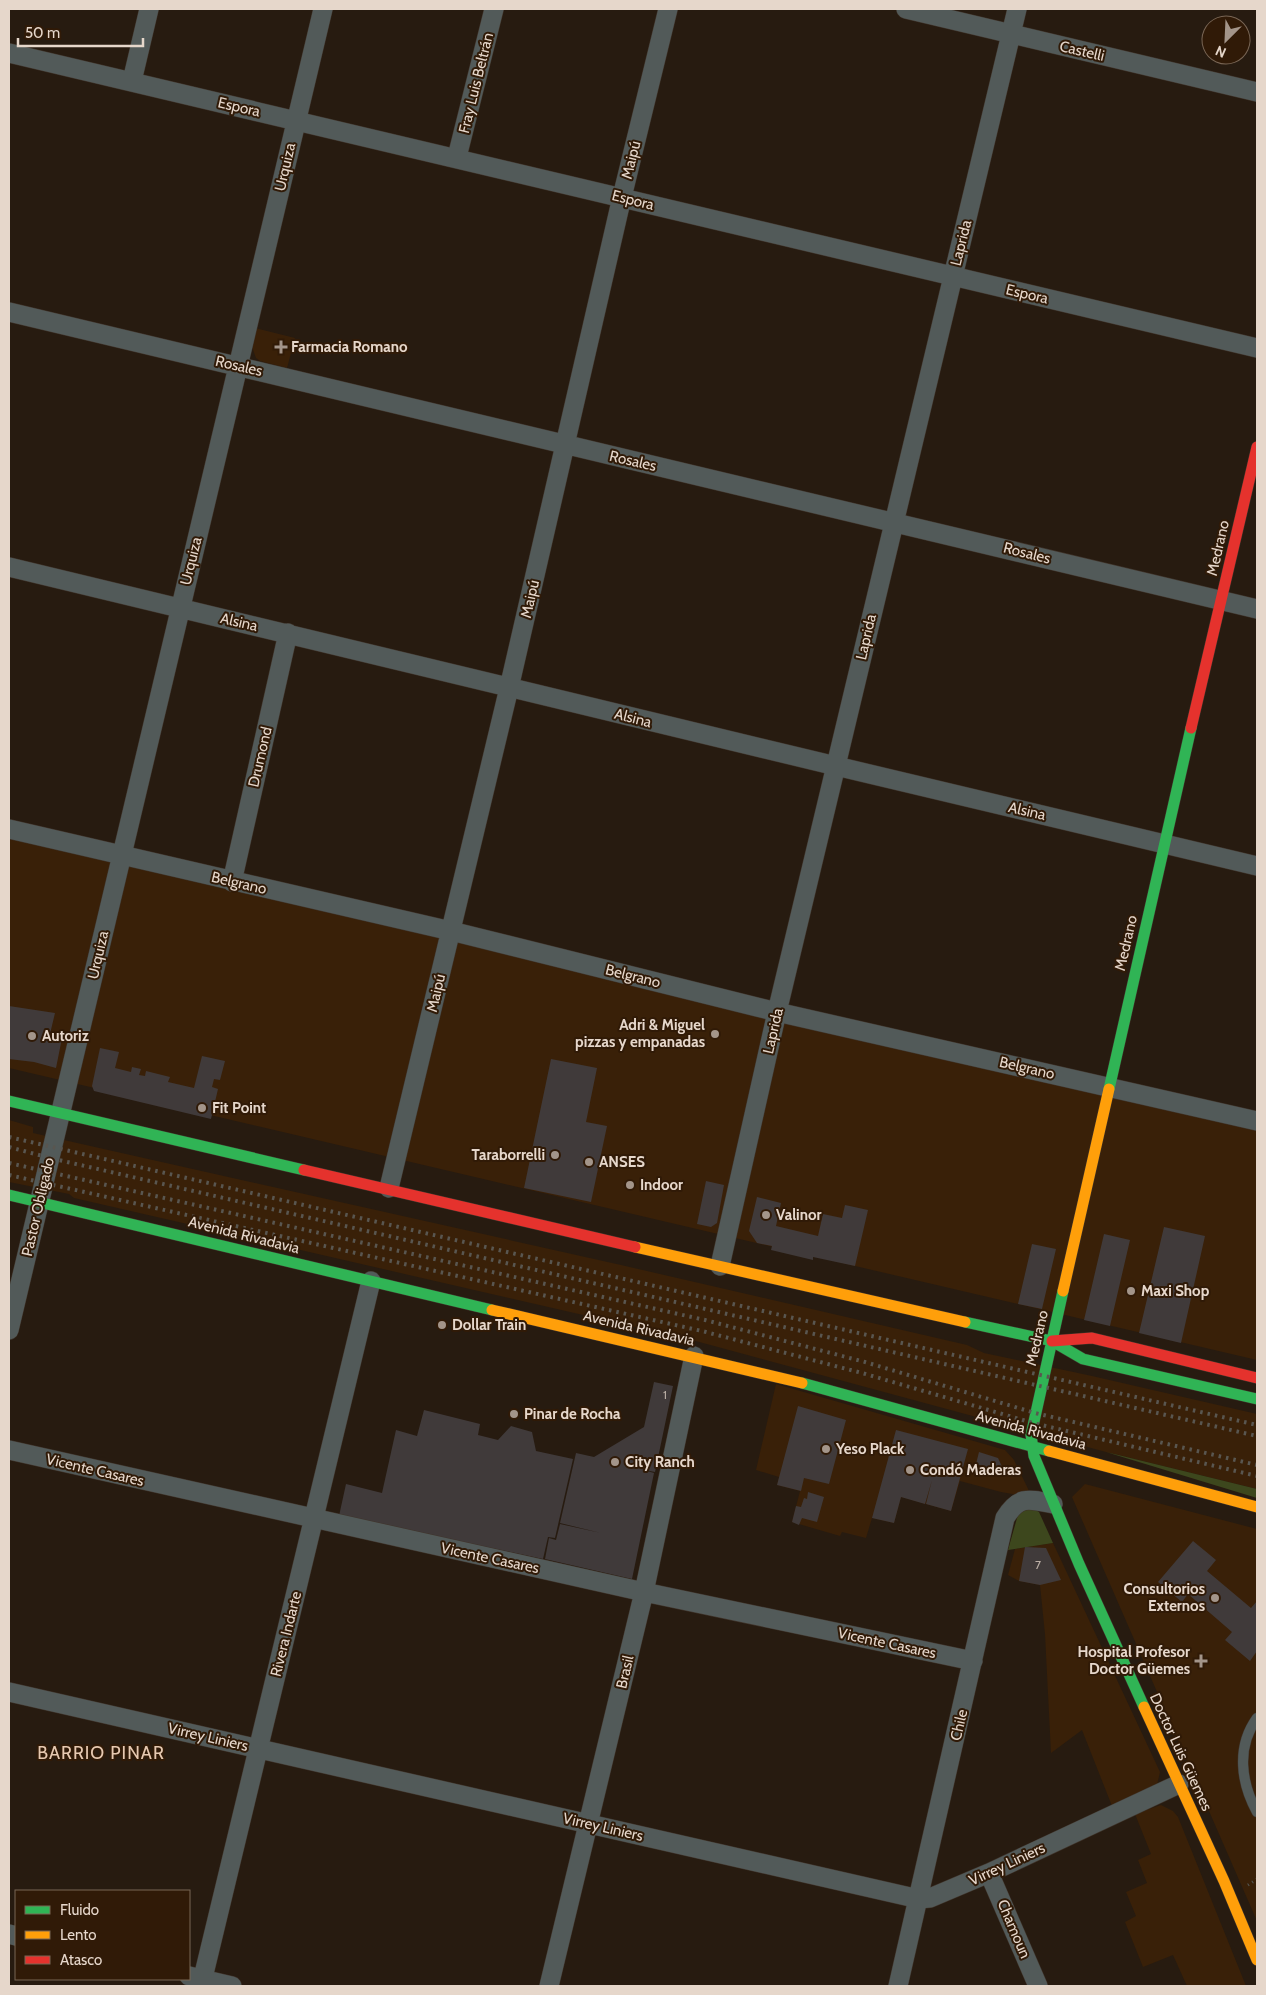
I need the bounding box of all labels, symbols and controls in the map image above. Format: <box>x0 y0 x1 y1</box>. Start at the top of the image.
scale bar <box>18 15 142 47</box>
north arrow <box>1201 15 1251 65</box>
text: 50 m <box>25 24 60 42</box>
street label: Fray Luis Beltrán <box>455 31 497 135</box>
street label: Castelli <box>1058 37 1106 65</box>
text: N <box>1213 42 1229 62</box>
street label: Espora <box>216 93 263 121</box>
street label: Maipú <box>618 139 644 181</box>
street label: Urquiza <box>271 140 299 193</box>
street label: Espora <box>610 186 657 214</box>
street label: Laprida <box>947 217 976 268</box>
street label: Espora <box>1004 280 1051 308</box>
place label: Farmacia Romano <box>291 338 408 356</box>
marker: Farmacia Romano <box>275 341 287 353</box>
street label: Rosales <box>214 352 264 380</box>
street label: Rosales <box>608 447 658 475</box>
street label: Medrano <box>1203 518 1233 578</box>
street label: Urquiza <box>176 534 206 587</box>
street label: Rosales <box>1002 538 1052 568</box>
street label: Maipú <box>517 578 543 620</box>
street label: Alsina <box>219 609 260 635</box>
street label: Laprida <box>852 612 880 662</box>
street label: Alsina <box>613 705 654 731</box>
street label: Drumond <box>244 725 276 789</box>
street label: Alsina <box>1007 798 1048 824</box>
street label: Belgrano <box>210 868 268 898</box>
street label: Medrano <box>1111 913 1141 973</box>
street label: Urquiza <box>84 928 112 981</box>
street label: Belgrano <box>604 960 662 992</box>
street label: Maipú <box>423 972 449 1014</box>
street label: Laprida <box>759 1006 787 1056</box>
place label: Adri & Miguel pizzas y empanadas <box>575 1016 705 1051</box>
place label: Autoriz <box>42 1027 89 1045</box>
marker: Adri & Miguel pizzas y empanadas <box>709 1028 721 1040</box>
marker: Autoriz <box>26 1030 38 1042</box>
street label: Belgrano <box>998 1053 1056 1083</box>
place label: Fit Point <box>212 1099 266 1117</box>
marker: Fit Point <box>196 1102 208 1114</box>
place label: Taraborrelli <box>472 1146 545 1164</box>
marker: Taraborrelli <box>549 1149 561 1161</box>
place label: ANSES <box>599 1153 645 1171</box>
street label: Pastor Obligado <box>18 1156 58 1258</box>
marker: ANSES <box>583 1156 595 1168</box>
place label: Indoor <box>640 1176 683 1194</box>
marker: Indoor <box>624 1179 636 1191</box>
place label: Valinor <box>776 1206 822 1224</box>
marker: Valinor <box>760 1209 772 1221</box>
street label: Avenida Rivadavia <box>187 1213 302 1258</box>
place label: Maxi Shop <box>1141 1282 1210 1300</box>
marker: Maxi Shop <box>1125 1285 1137 1297</box>
street label: Avenida Rivadavia <box>582 1306 697 1350</box>
street label: Medrano <box>1022 1308 1052 1368</box>
place label: Dollar Train <box>452 1316 526 1334</box>
marker: Dollar Train <box>436 1319 448 1331</box>
house number: 1 <box>663 1387 667 1402</box>
place label: Pinar de Rocha <box>524 1405 621 1423</box>
street label: Avenida Rivadavia <box>974 1407 1089 1454</box>
marker: Pinar de Rocha <box>508 1408 520 1420</box>
place label: Yeso Plack <box>835 1440 905 1458</box>
marker: Yeso Plack <box>820 1443 832 1455</box>
street label: Vicente Casares <box>44 1450 146 1490</box>
place label: City Ranch <box>625 1453 695 1471</box>
marker: City Ranch <box>609 1456 621 1468</box>
place label: Condó Maderas <box>920 1461 1021 1479</box>
marker: Condó Maderas <box>904 1464 916 1476</box>
street label: Vicente Casares <box>439 1539 541 1577</box>
house number: 7 <box>1035 1557 1041 1572</box>
place label: Consultorios Externos <box>1124 1580 1205 1615</box>
street label: Rivera Indarte <box>267 1589 305 1679</box>
marker: Consultorios Externos <box>1209 1592 1221 1604</box>
street label: Vicente Casares <box>836 1624 938 1662</box>
place label: Hospital Profesor Doctor Güemes <box>1078 1643 1190 1678</box>
street label: Brasil <box>612 1653 638 1690</box>
marker: Hospital Profesor Doctor Güemes <box>1194 1654 1208 1668</box>
street label: Doctor Luis Güemes <box>1146 1690 1216 1814</box>
street label: Chile <box>947 1707 971 1742</box>
street label: Virrey Liniers <box>166 1719 250 1755</box>
district label: BARRIO PINAR <box>37 1742 165 1764</box>
street label: Virrey Liniers <box>561 1809 645 1845</box>
street label: Virrey Liniers <box>966 1839 1048 1889</box>
legend <box>15 1890 190 1980</box>
street label: Chamoun <box>994 1897 1034 1961</box>
text: Fluido <box>60 1901 99 1919</box>
text: Lento <box>60 1926 97 1944</box>
text: Atasco <box>60 1951 102 1969</box>

